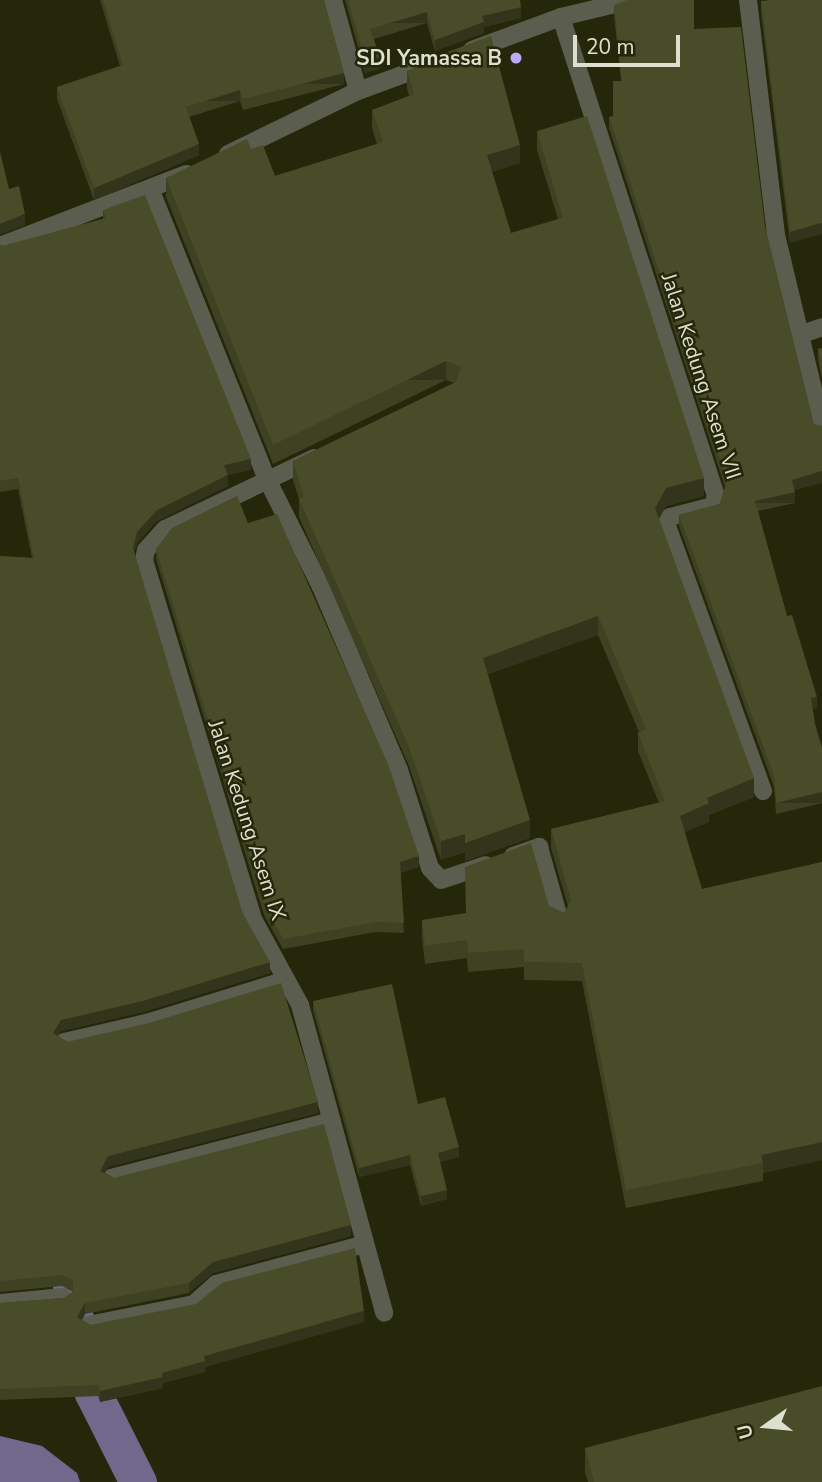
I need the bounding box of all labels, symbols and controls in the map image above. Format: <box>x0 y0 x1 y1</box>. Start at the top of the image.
scale bar <box>577 21 684 65</box>
text: 20 m <box>586 33 635 61</box>
place label: SDI Yamassa B <box>356 45 502 71</box>
marker: SDI Yamassa B <box>508 50 524 66</box>
street label: Jalan Kedung Asem VII <box>656 270 746 482</box>
street label: Jalan Kedung Asem IX <box>203 717 291 923</box>
north arrow <box>731 1391 801 1461</box>
text: U <box>731 1421 760 1442</box>

